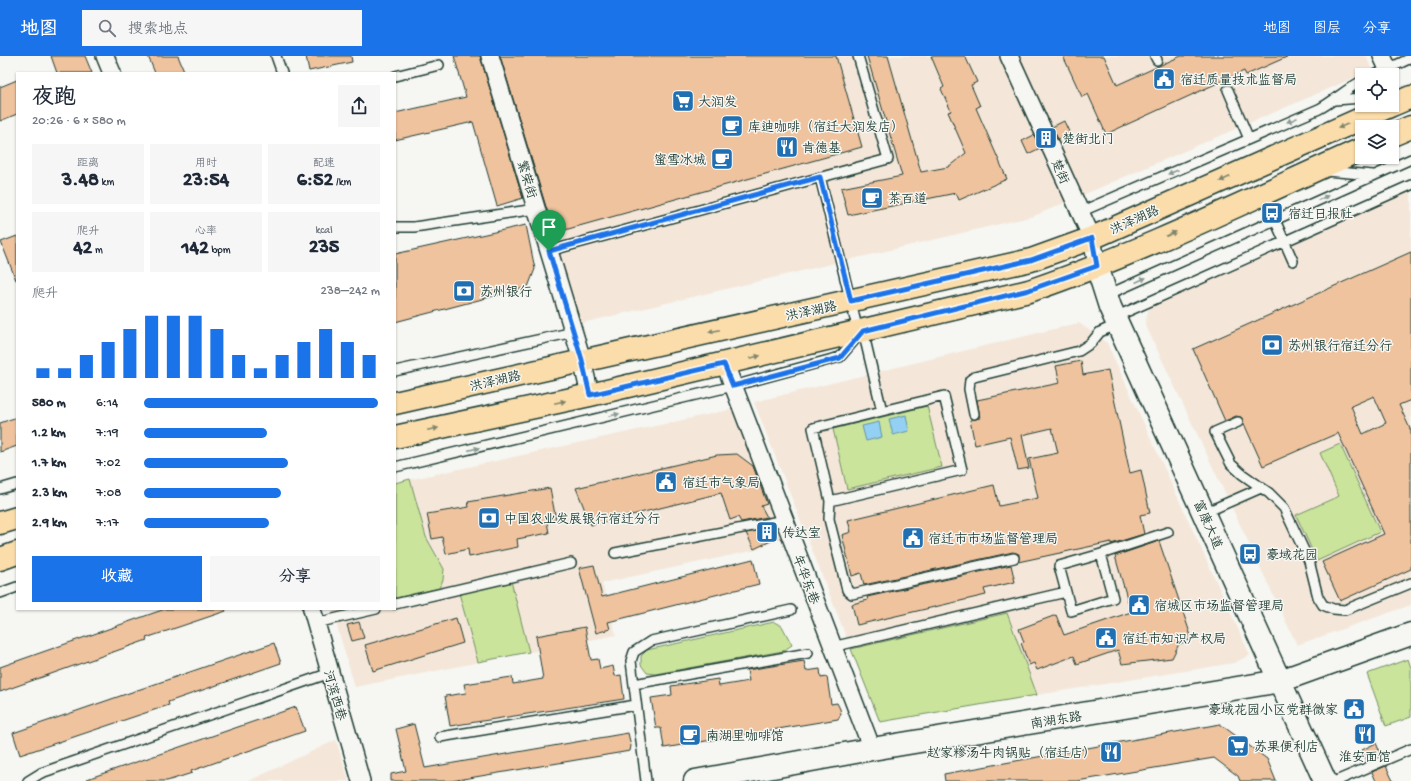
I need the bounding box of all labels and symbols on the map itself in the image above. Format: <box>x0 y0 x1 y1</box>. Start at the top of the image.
public building icon: 宿迁质量技术监督局 <box>1151 66 1177 92</box>
place label: 宿迁质量技术监督局 <box>1180 73 1297 89</box>
supermarket icon: 大润发 <box>670 88 696 114</box>
place label: 大润发 <box>698 95 737 111</box>
cafe icon: 库迪咖啡（宿迁大润发店） <box>719 113 745 139</box>
one-way arrow <box>1286 117 1298 124</box>
place label: 库迪咖啡（宿迁大润发店） <box>748 120 904 136</box>
one-way arrow <box>1337 124 1349 130</box>
building icon: 楚街北门 <box>1033 125 1059 151</box>
place label: 楚街北门 <box>1062 132 1114 148</box>
restaurant icon: 肯德基 <box>774 134 800 160</box>
place label: 肯德基 <box>802 140 841 157</box>
cafe icon: 蜜雪冰城 <box>709 146 735 172</box>
place label: 蜜雪冰城 <box>654 153 706 169</box>
street label: 楚街 <box>1047 157 1072 187</box>
street label: 繁荣街 <box>513 158 540 201</box>
one-way arrow <box>1167 169 1178 175</box>
one-way arrow <box>1219 176 1230 182</box>
cafe icon: 茶百道 <box>859 185 885 211</box>
place label: 茶百道 <box>888 192 927 208</box>
one-way arrow <box>1318 195 1329 201</box>
bus stop icon: 宿迁日报社 <box>1259 200 1285 226</box>
street label: 洪泽湖路 <box>1108 203 1162 239</box>
place label: 宿迁日报社 <box>1288 207 1353 223</box>
pin <box>532 210 566 251</box>
one-way arrow <box>1165 231 1177 237</box>
one-way arrow <box>1135 277 1147 283</box>
bank icon: 苏州银行 <box>451 278 477 304</box>
place label: 苏州银行 <box>480 285 532 301</box>
street label: 洪泽湖路 <box>784 299 839 325</box>
one-way arrow <box>708 328 721 334</box>
bank icon: 苏州银行宿迁分行 <box>1259 332 1285 358</box>
place label: 苏州银行宿迁分行 <box>1288 338 1392 355</box>
one-way arrow <box>749 353 761 359</box>
street label: 洪泽湖路 <box>468 368 523 396</box>
one-way arrow <box>554 398 566 404</box>
one-way arrow <box>608 412 620 418</box>
one-way arrow <box>427 425 439 431</box>
one-way arrow <box>468 445 480 451</box>
public building icon: 宿迁市气象局 <box>653 469 679 495</box>
place label: 宿迁市气象局 <box>682 476 760 492</box>
street label: 富康大道 <box>1189 498 1225 552</box>
bank icon: 中国农业发展银行宿迁分行 <box>476 505 502 531</box>
place label: 中国农业发展银行宿迁分行 <box>504 511 660 528</box>
building icon: 传达室 <box>754 519 780 545</box>
public building icon: 宿迁市市场监督管理局 <box>900 525 926 551</box>
place label: 传达室 <box>782 526 821 542</box>
place label: 宿迁市市场监督管理局 <box>928 532 1058 548</box>
bus stop icon: 豪域花园 <box>1237 541 1263 567</box>
place label: 豪域花园 <box>1266 548 1318 564</box>
street label: 年华东巷 <box>788 553 822 607</box>
public building icon: 宿城区市场监督管理局 <box>1126 592 1152 618</box>
place label: 宿城区市场监督管理局 <box>1154 599 1284 615</box>
public building icon: 宿迁市知识产权局 <box>1093 625 1119 651</box>
place label: 宿迁市知识产权局 <box>1122 632 1226 648</box>
street label: 河滨西巷 <box>319 668 349 723</box>
public building icon: 豪域花园小区党群微家 <box>1341 696 1367 722</box>
place label: 豪域花园小区党群微家 <box>1208 703 1338 719</box>
street label: 南湖东路 <box>1029 709 1083 733</box>
restaurant icon: 淮安面馆 <box>1352 721 1378 747</box>
cafe icon: 南湖里咖啡馆 <box>677 722 703 748</box>
place label: 南湖里咖啡馆 <box>706 729 784 745</box>
supermarket icon: 苏果便利店 <box>1225 733 1251 759</box>
restaurant icon: 赵家糁汤牛肉锅贴（宿迁店） <box>1098 739 1124 765</box>
place label: 苏果便利店 <box>1254 740 1319 756</box>
place label: 赵家糁汤牛肉锅贴（宿迁店） <box>927 746 1096 762</box>
place label: 淮安面馆 <box>1339 750 1391 766</box>

